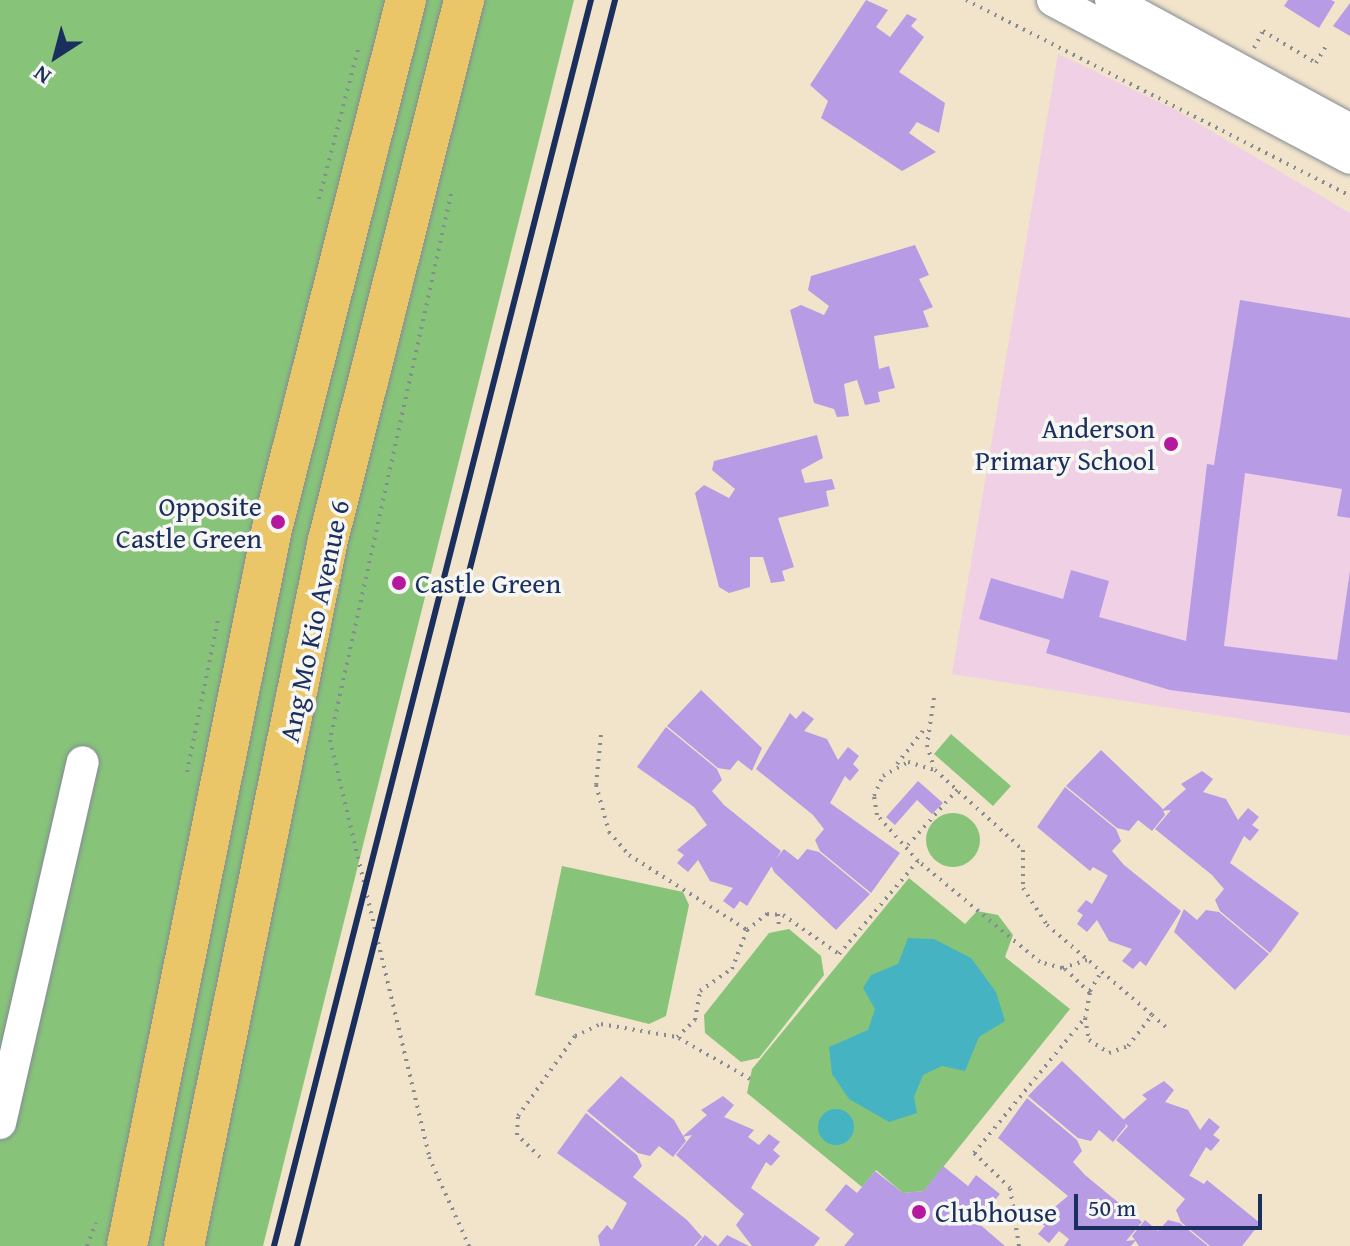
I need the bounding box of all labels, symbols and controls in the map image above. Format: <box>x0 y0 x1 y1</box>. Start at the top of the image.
north arrow <box>16 16 96 96</box>
text: N <box>27 58 57 93</box>
place label: Anderson Primary School <box>975 411 1155 477</box>
marker: Anderson Primary School <box>1162 435 1180 453</box>
place label: Opposite Castle Green <box>116 489 262 555</box>
street label: Ang Mo Kio Avenue 6 <box>272 497 356 745</box>
marker: Opposite Castle Green <box>269 513 287 531</box>
place label: Castle Green <box>415 566 561 600</box>
marker: Castle Green <box>390 574 408 592</box>
scale bar <box>1078 1178 1266 1228</box>
text: 50 m <box>1088 1190 1136 1225</box>
place label: Clubhouse <box>935 1195 1057 1229</box>
marker: Clubhouse <box>910 1203 928 1221</box>

